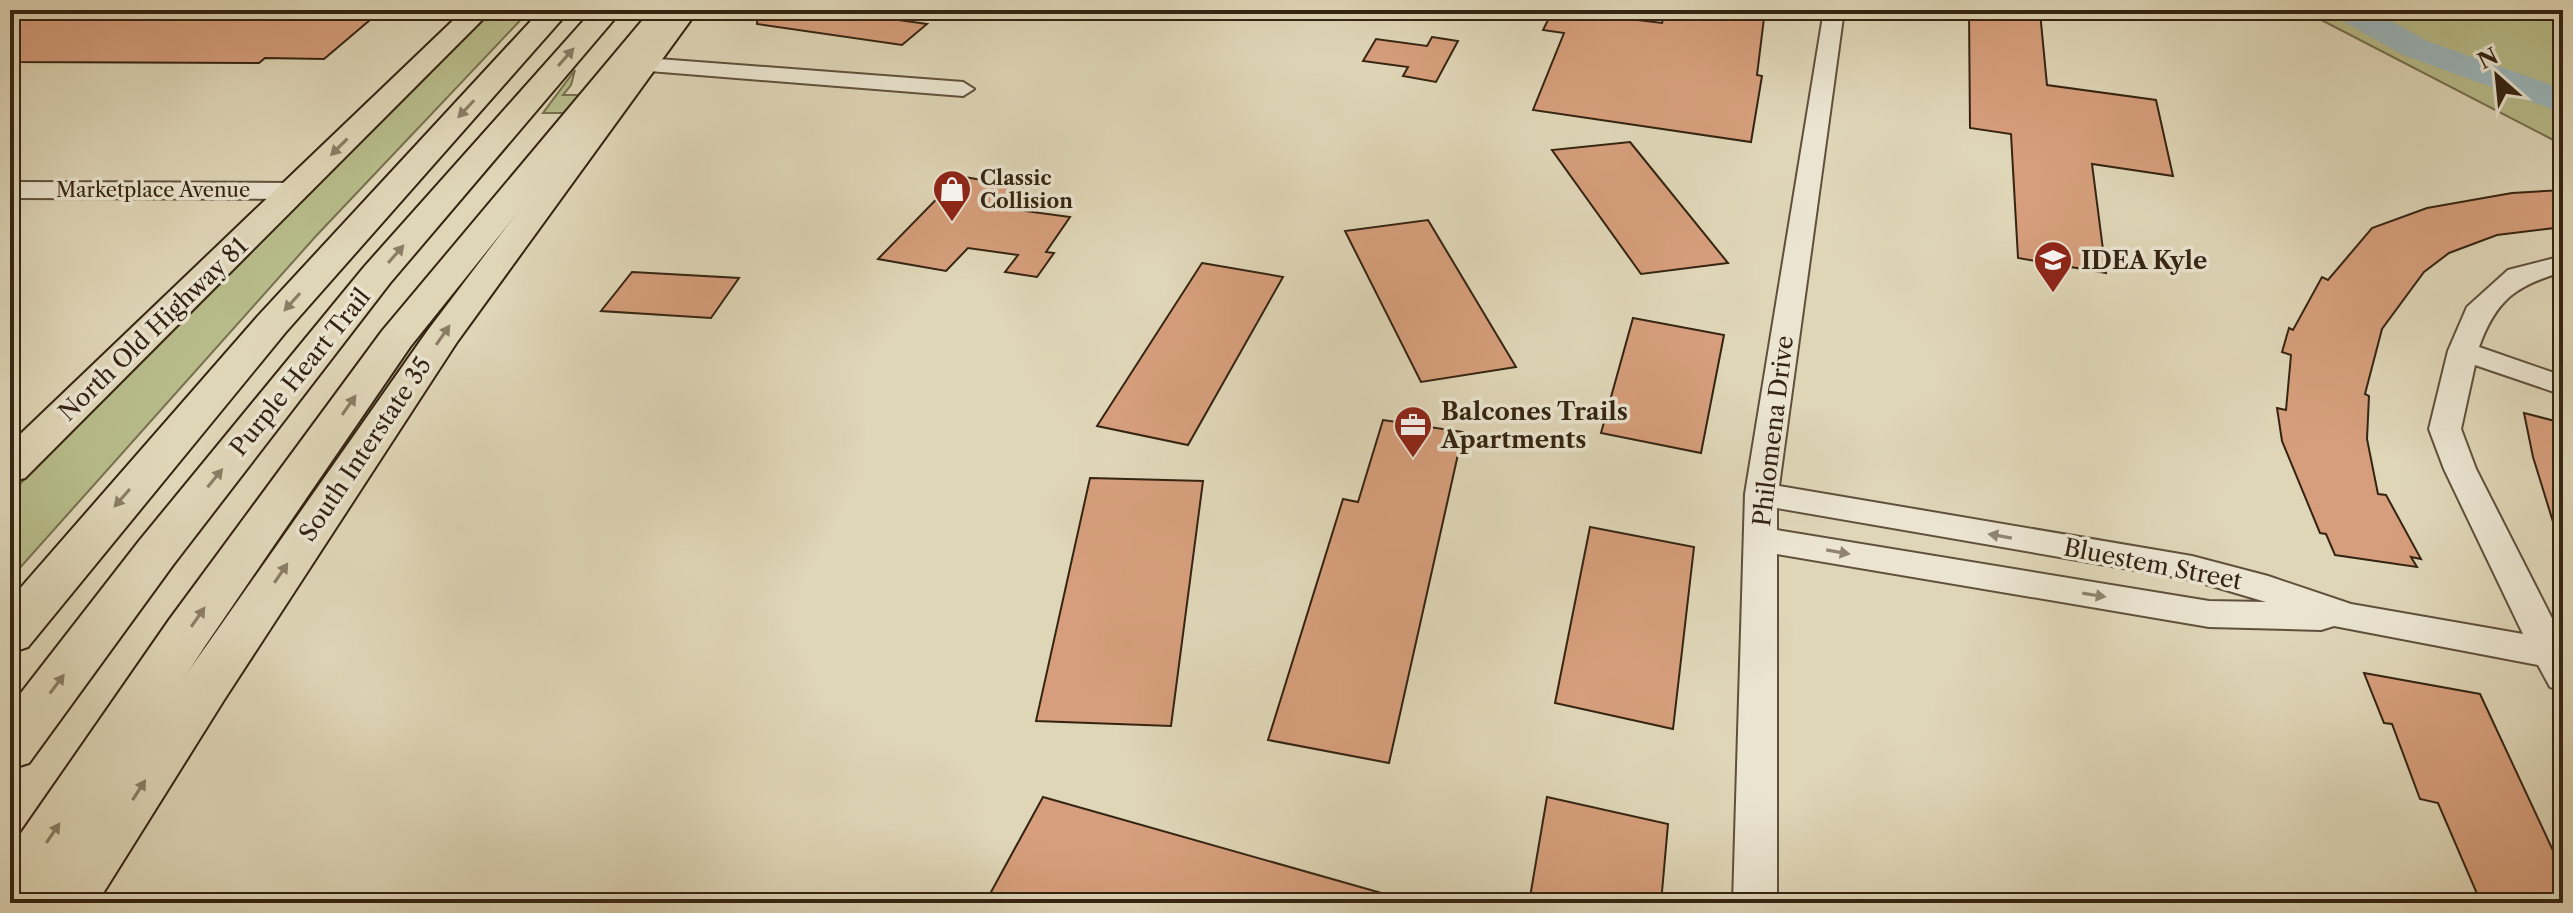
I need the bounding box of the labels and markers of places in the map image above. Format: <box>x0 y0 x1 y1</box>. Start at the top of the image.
place label: Classic Collision <box>980 166 1073 213</box>
shop icon: Classic Collision <box>931 168 973 223</box>
school or university icon: IDEA Kyle <box>2032 239 2074 294</box>
place label: IDEA Kyle <box>2081 246 2207 275</box>
place label: Balcones Trails Apartments <box>1440 397 1628 454</box>
office icon: Balcones Trails Apartments <box>1392 404 1434 459</box>

